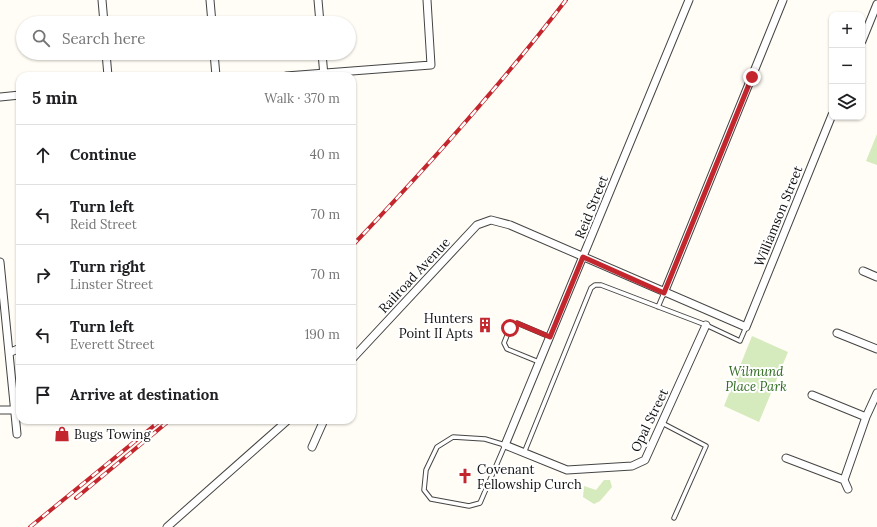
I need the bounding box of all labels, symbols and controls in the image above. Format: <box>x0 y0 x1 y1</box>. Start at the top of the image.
map controls <box>829 12 865 120</box>
button: + <box>829 12 865 48</box>
search box <box>16 16 356 60</box>
icon: search <box>30 27 52 49</box>
text: Search here <box>62 29 145 48</box>
button: − <box>829 48 865 84</box>
route end <box>743 68 761 86</box>
button: layers <box>829 84 865 120</box>
text: 5 min <box>32 87 78 109</box>
text: Walk · 370 m <box>264 90 340 107</box>
icon: ahead <box>32 144 54 166</box>
text: Continue <box>70 145 136 164</box>
text: 40 m <box>310 146 340 163</box>
street label: Williamson Street <box>751 163 806 269</box>
street label: Reid Street <box>571 173 612 241</box>
text: Turn left <box>70 197 134 216</box>
icon: left <box>32 204 54 226</box>
text: 70 m <box>311 206 340 223</box>
text: Reid Street <box>70 216 137 233</box>
street label: Railroad Avenue <box>375 234 454 317</box>
text: Turn right <box>70 257 146 276</box>
icon: right <box>32 264 54 286</box>
text: 70 m <box>311 266 340 283</box>
text: Linster Street <box>70 276 153 293</box>
place label: Hunters Point II Apts <box>399 310 473 342</box>
building icon: Hunters Point II Apts <box>476 316 494 334</box>
text: Turn left <box>70 317 134 336</box>
route start <box>501 319 519 337</box>
icon: left <box>32 324 54 346</box>
text: 190 m <box>305 326 340 343</box>
text: Everett Street <box>70 336 154 353</box>
park label: Wilmund Place Park <box>725 363 787 395</box>
icon: arrive <box>32 384 54 406</box>
text: Arrive at destination <box>70 385 219 404</box>
street label: Opal Street <box>627 386 672 455</box>
shop icon: Bugs Towing <box>53 425 71 443</box>
place label: Bugs Towing <box>74 426 151 443</box>
place label: Covenant Fellowship Curch <box>477 461 582 493</box>
church icon: Covenant Fellowship Curch <box>456 467 474 485</box>

